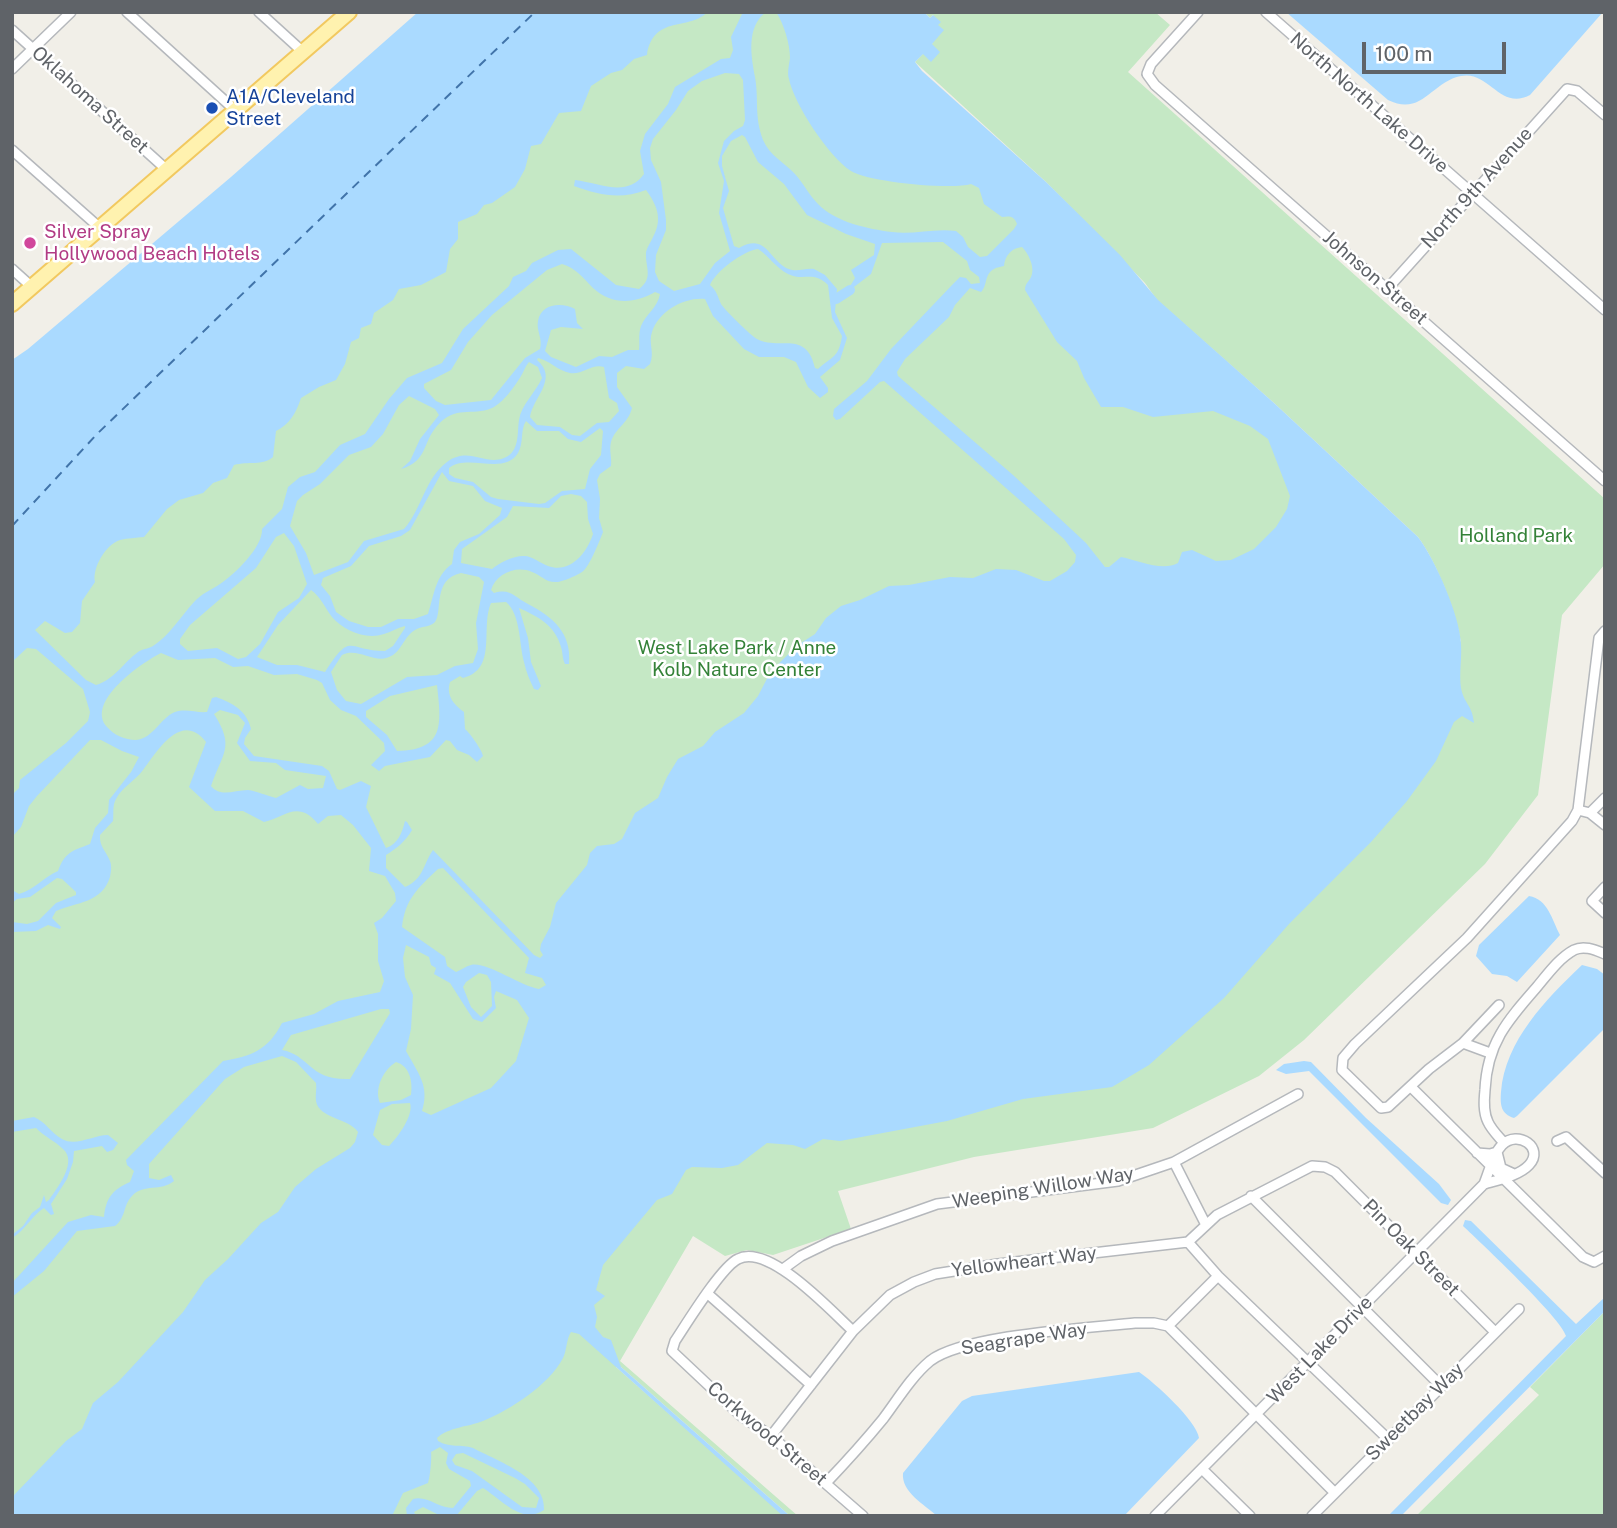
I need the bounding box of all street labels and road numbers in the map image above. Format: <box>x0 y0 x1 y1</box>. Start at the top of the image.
street label: North North Lake Drive <box>1285 28 1453 178</box>
street label: Oklahoma Street <box>27 42 153 158</box>
street label: North 9th Avenue <box>1417 123 1537 253</box>
street label: Johnson Street <box>1318 226 1432 330</box>
street label: Weeping Willow Way <box>950 1162 1136 1214</box>
street label: Pin Oak Street <box>1358 1195 1464 1301</box>
street label: Yellowheart Way <box>950 1242 1098 1282</box>
street label: West Lake Drive <box>1263 1291 1377 1409</box>
street label: Seagrape Way <box>959 1318 1089 1360</box>
street label: Sweetbay Way <box>1361 1358 1469 1466</box>
street label: Corkwood Street <box>702 1377 832 1491</box>

